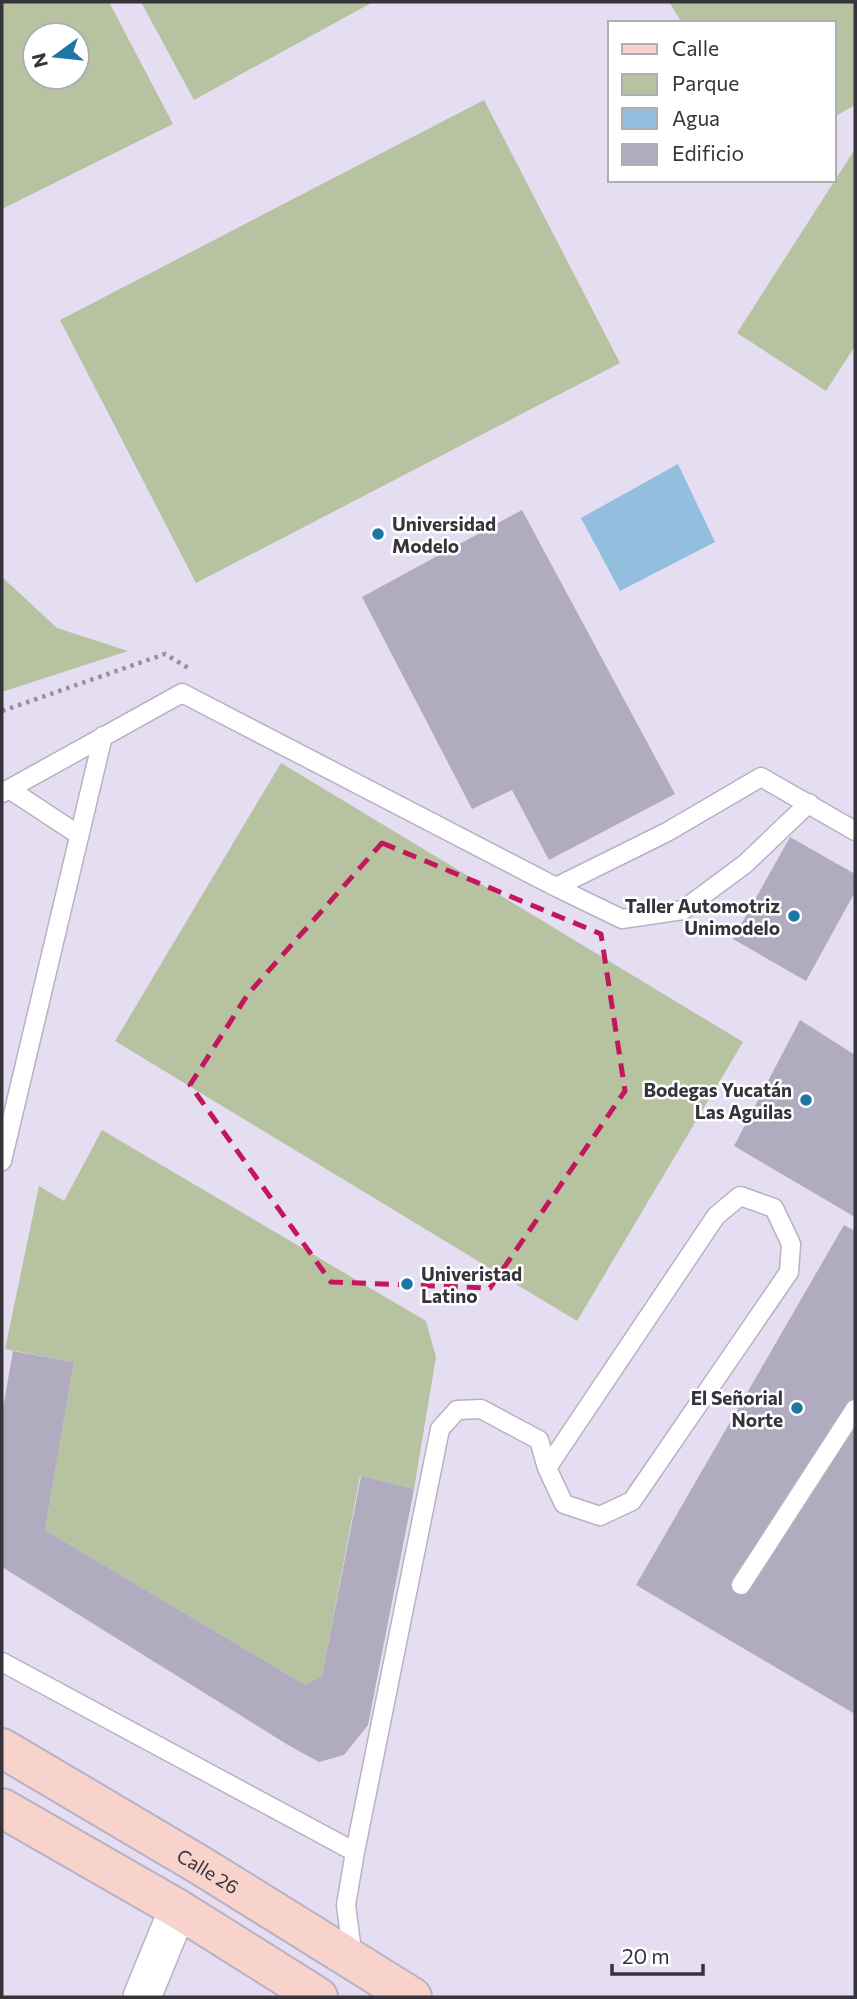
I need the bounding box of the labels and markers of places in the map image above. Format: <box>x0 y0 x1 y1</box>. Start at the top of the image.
place label: Universidad Modelo <box>392 512 496 557</box>
marker: Universidad Modelo <box>370 526 386 542</box>
place label: Taller Automotriz Unimodelo <box>625 894 780 939</box>
marker: Taller Automotriz Unimodelo <box>786 908 802 924</box>
place label: Bodegas Yucatán Las Aguilas <box>643 1078 792 1123</box>
marker: Bodegas Yucatán Las Aguilas <box>798 1092 814 1108</box>
place label: Univeristad Latino <box>421 1262 522 1307</box>
marker: Univeristad Latino <box>399 1276 415 1292</box>
place label: El Señorial Norte <box>691 1386 783 1431</box>
marker: El Señorial Norte <box>789 1400 805 1416</box>

